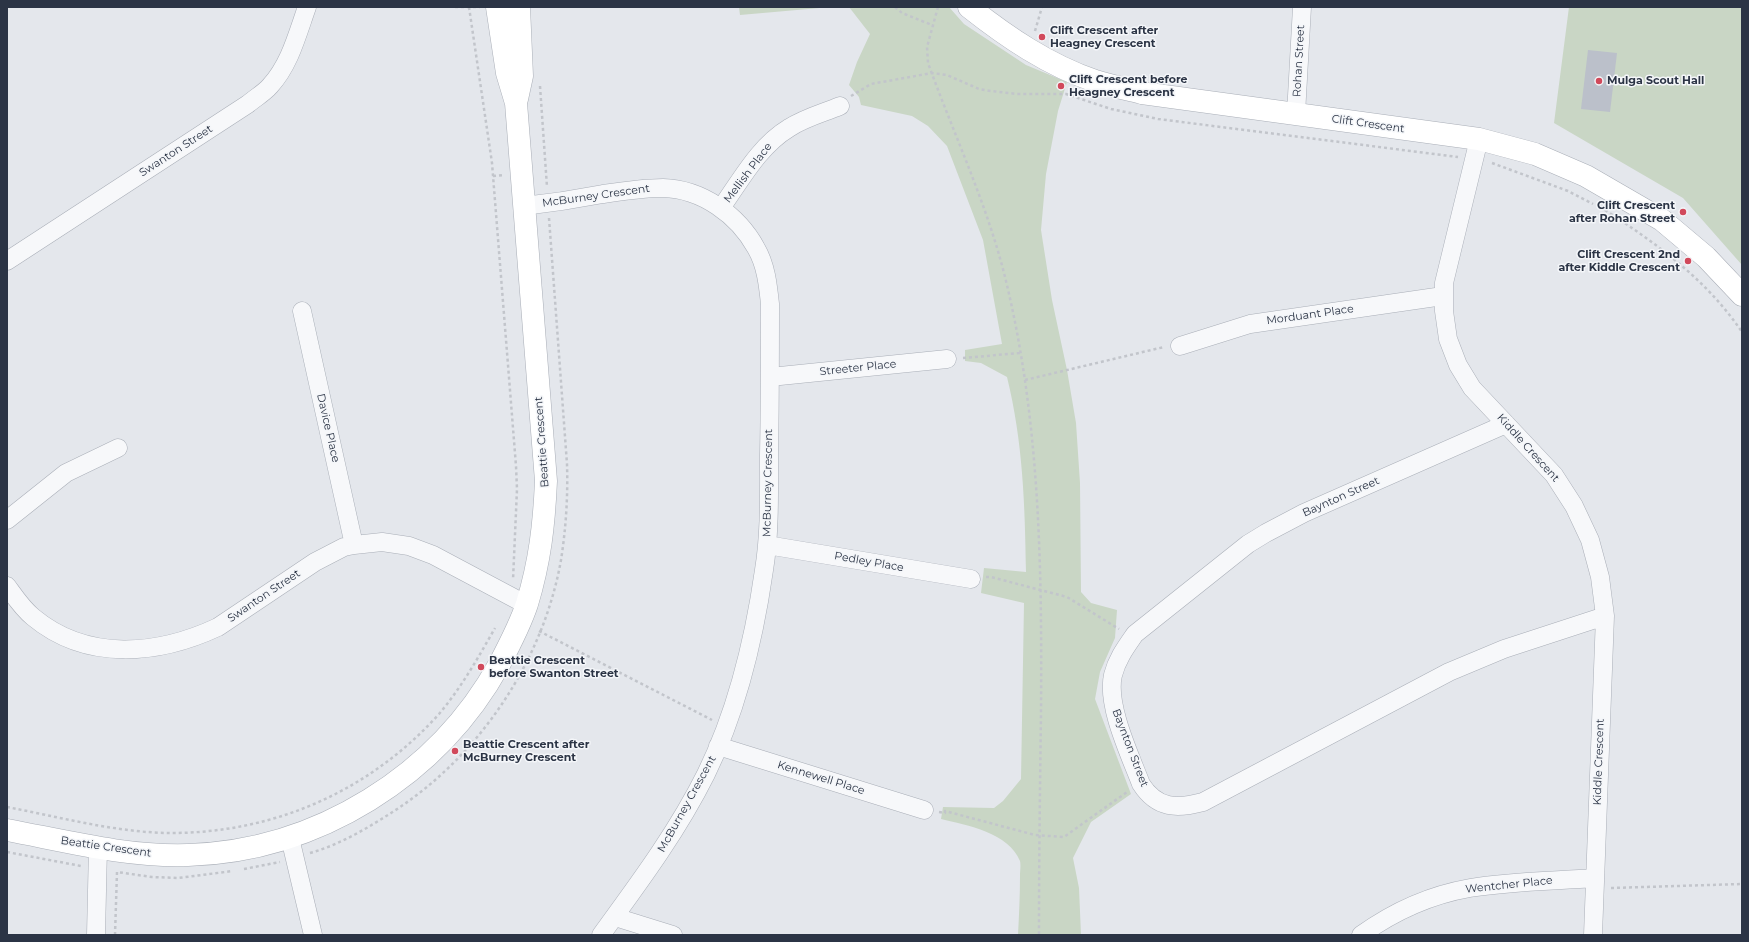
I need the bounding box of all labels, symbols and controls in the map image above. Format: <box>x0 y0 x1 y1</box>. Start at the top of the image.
place label: Clift Crescent after Heagney Crescent <box>1050 24 1158 50</box>
street label: Rohan Street <box>1291 25 1307 97</box>
marker: Clift Crescent after Heagney Crescent <box>1037 32 1047 42</box>
place label: Clift Crescent before Heagney Crescent <box>1069 73 1188 99</box>
place label: Mulga Scout Hall <box>1607 74 1704 88</box>
marker: Mulga Scout Hall <box>1594 76 1604 86</box>
marker: Clift Crescent before Heagney Crescent <box>1056 81 1066 91</box>
street label: Clift Crescent <box>1331 112 1405 136</box>
street label: Swanton Street <box>137 122 215 180</box>
street label: Mellish Place <box>721 140 775 206</box>
street label: McBurney Crescent <box>541 182 651 210</box>
place label: Clift Crescent after Rohan Street <box>1569 199 1675 225</box>
marker: Clift Crescent after Rohan Street <box>1678 207 1688 217</box>
place label: Clift Crescent 2nd after Kiddle Crescent <box>1558 248 1680 274</box>
marker: Clift Crescent 2nd after Kiddle Crescent <box>1683 256 1693 266</box>
street label: Morduant Place <box>1266 302 1354 328</box>
street label: Streeter Place <box>819 357 897 379</box>
street label: Davice Place <box>314 392 342 464</box>
street label: Beattie Crescent <box>532 396 552 488</box>
street label: Kiddle Crescent <box>1494 411 1562 485</box>
street label: McBurney Crescent <box>760 429 776 537</box>
street label: Baynton Street <box>1301 474 1381 520</box>
street label: Pedley Place <box>833 549 905 575</box>
street label: Swanton Street <box>225 567 303 625</box>
place label: Beattie Crescent before Swanton Street <box>489 654 619 680</box>
marker: Beattie Crescent before Swanton Street <box>476 662 486 672</box>
street label: Baynton Street <box>1109 707 1151 789</box>
street label: Kiddle Crescent <box>1591 718 1607 806</box>
place label: Beattie Crescent after McBurney Crescent <box>463 738 589 764</box>
marker: Beattie Crescent after McBurney Crescent <box>450 746 460 756</box>
street label: McBurney Crescent <box>655 753 719 855</box>
street label: Kennewell Place <box>776 758 866 798</box>
street label: Beattie Crescent <box>60 834 152 860</box>
street label: Wentcher Place <box>1465 874 1553 896</box>

